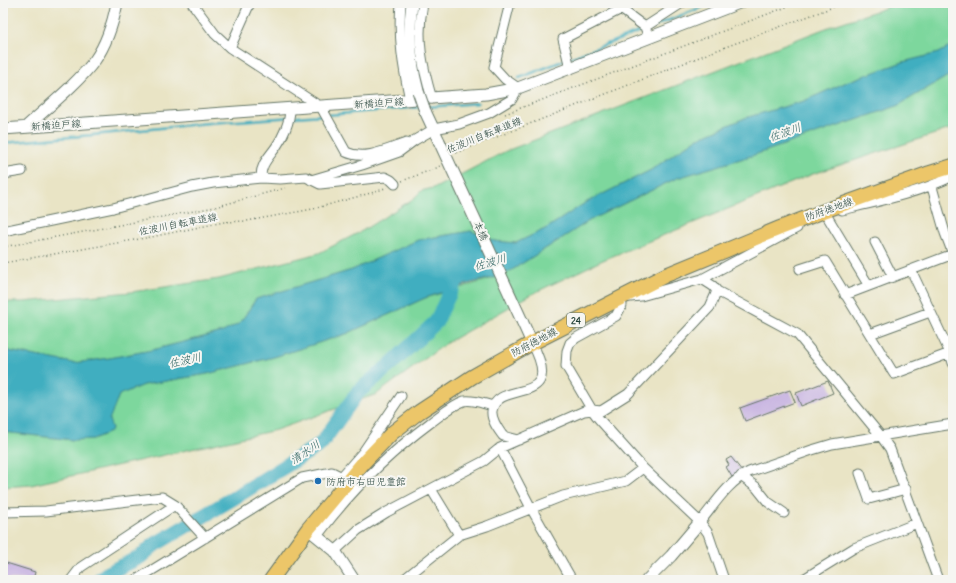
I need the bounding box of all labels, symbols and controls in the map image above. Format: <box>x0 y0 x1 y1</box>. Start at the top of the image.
street label: 新橋迫戸線 <box>354 95 404 111</box>
street label: 佐波川自転車道線 <box>444 114 524 156</box>
street label: 新橋迫戸線 <box>31 117 81 133</box>
water label: 佐波川 <box>767 120 803 144</box>
street label: 防府徳地線 <box>803 194 855 224</box>
street label: 佐波川自転車道線 <box>137 210 219 238</box>
street label: 本橋 <box>471 219 491 243</box>
water label: 佐波川 <box>472 250 508 274</box>
road number: 24 <box>567 313 585 327</box>
street label: 防府徳地線 <box>509 325 559 359</box>
water label: 佐波川 <box>167 349 203 371</box>
water label: 清水川 <box>287 437 323 467</box>
place label: 防府市右田児童館 <box>326 475 406 488</box>
marker: 防府市右田児童館 <box>313 476 323 486</box>

